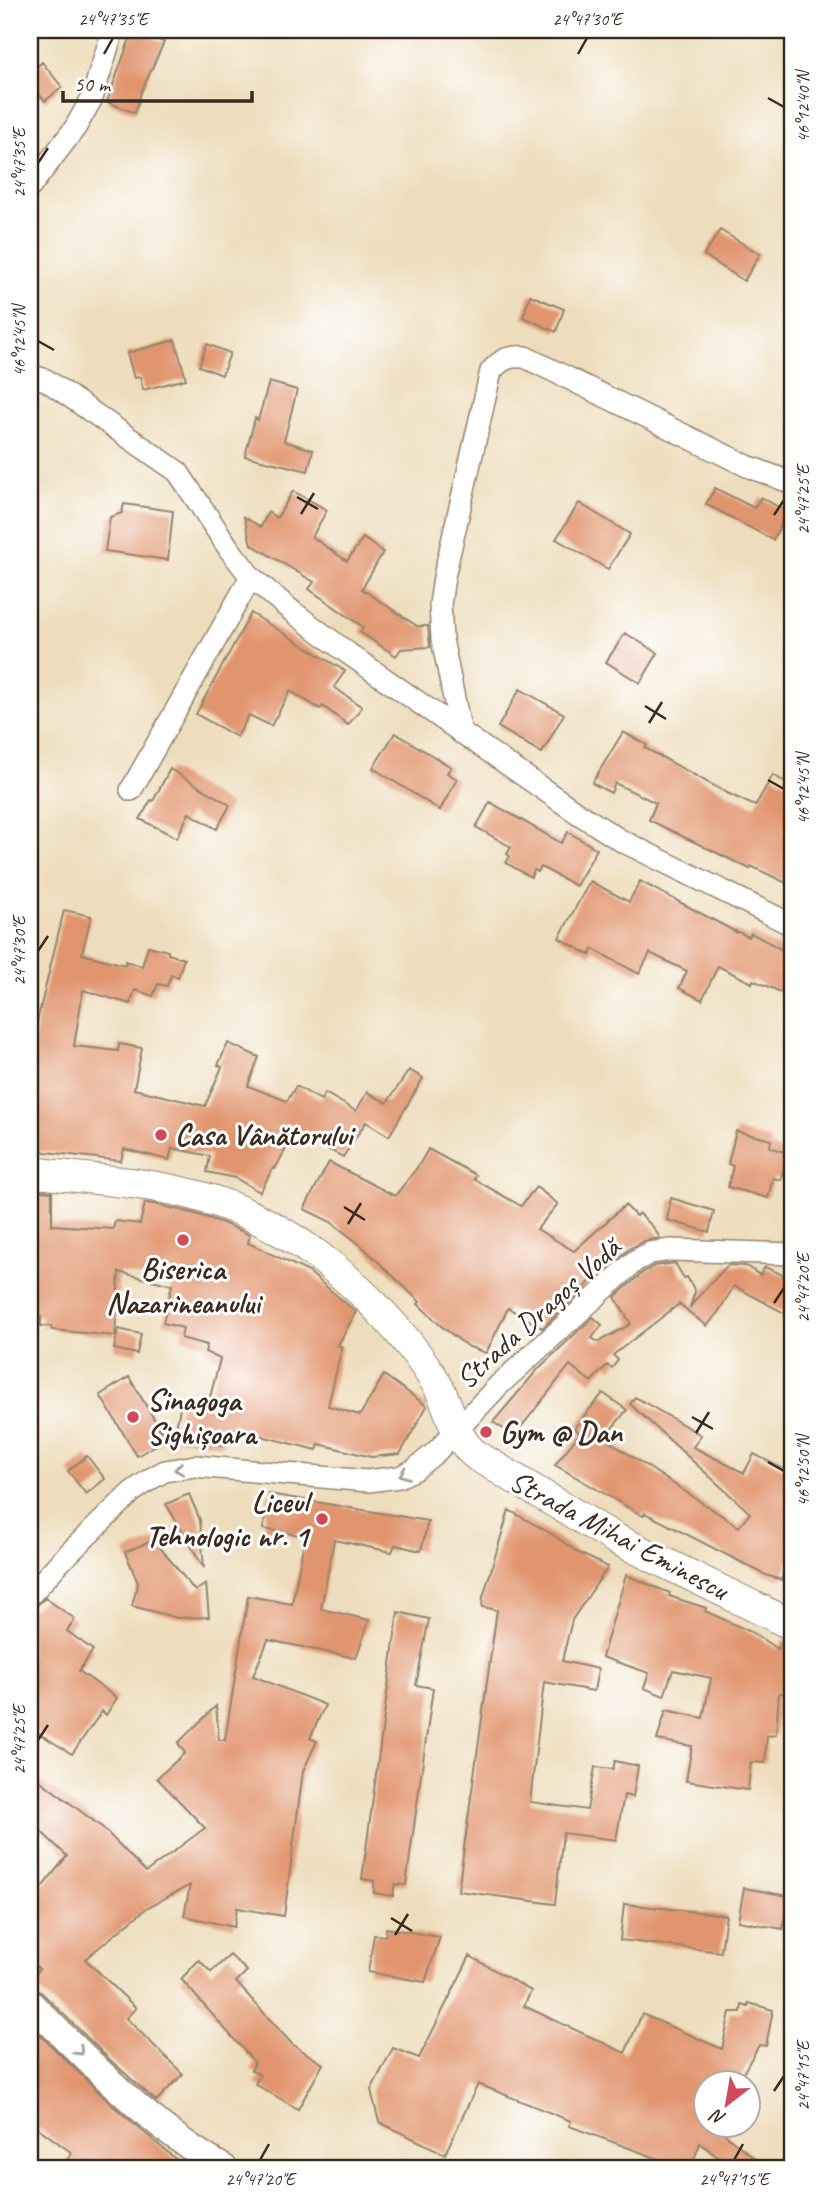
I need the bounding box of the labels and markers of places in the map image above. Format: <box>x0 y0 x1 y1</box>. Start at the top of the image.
place label: Casa Vânătorului <box>175 1116 357 1154</box>
marker: Casa Vânătorului <box>153 1127 169 1143</box>
marker: Biserica Nazarineanului <box>175 1232 191 1248</box>
place label: Biserica Nazarineanului <box>106 1250 264 1322</box>
place label: Sinagoga Sighișoara <box>147 1381 258 1453</box>
marker: Sinagoga Sighișoara <box>125 1409 141 1425</box>
place label: Gym @ Dan <box>500 1413 623 1451</box>
marker: Gym @ Dan <box>478 1424 494 1440</box>
place label: Liceul Tehnologic nr. 1 <box>145 1483 314 1555</box>
marker: Liceul Tehnologic nr. 1 <box>314 1511 330 1527</box>

